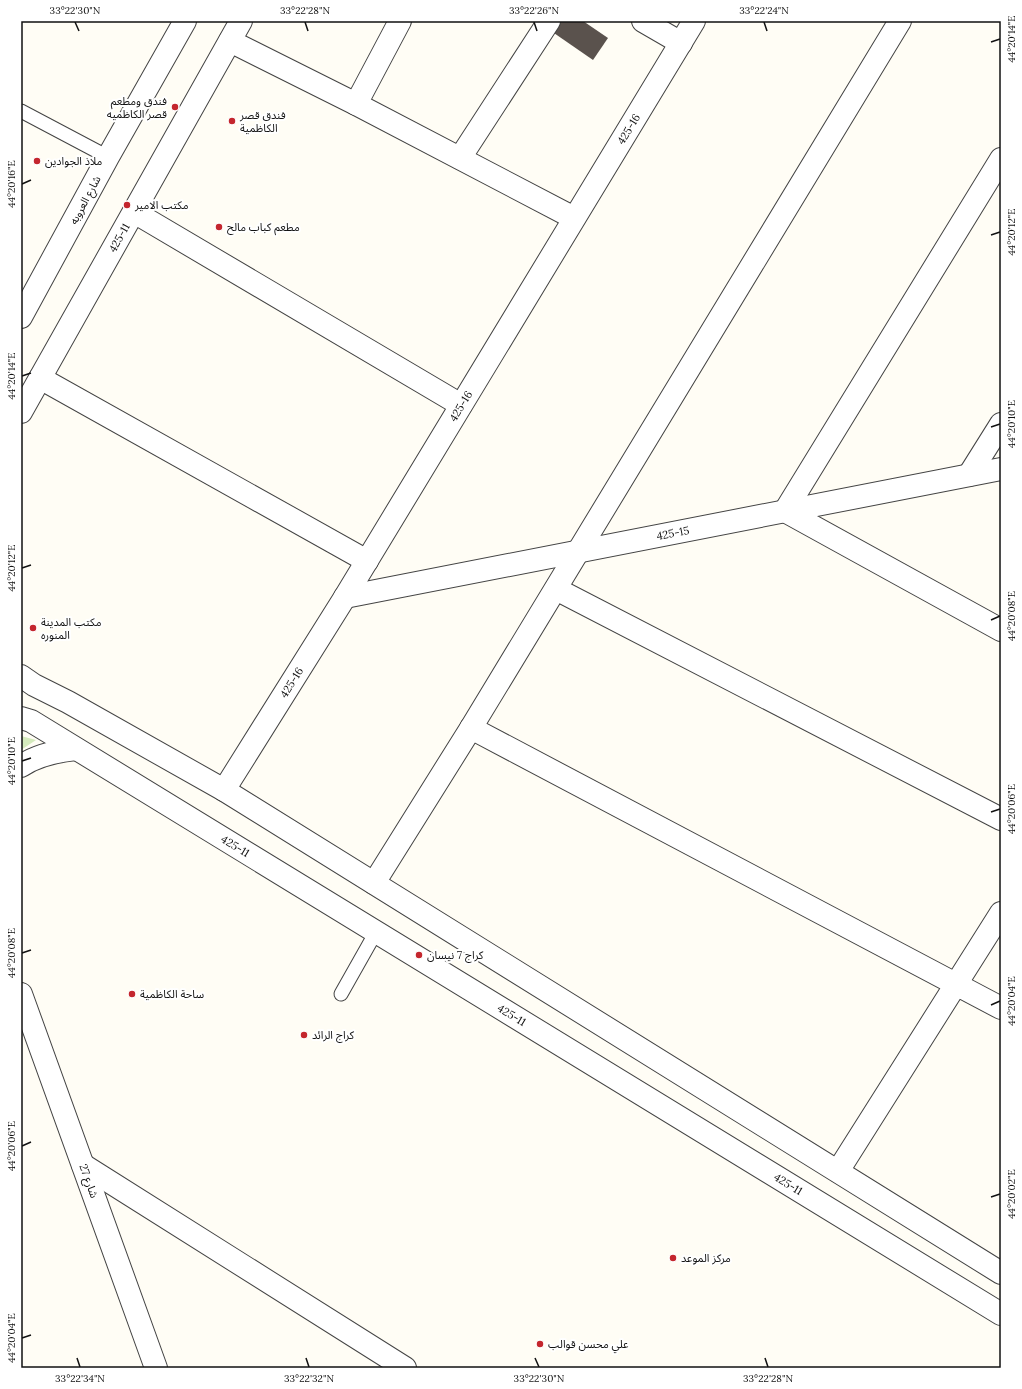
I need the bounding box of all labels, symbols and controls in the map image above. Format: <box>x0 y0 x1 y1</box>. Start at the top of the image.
text: 33°22'30"N <box>50 4 101 17</box>
text: 33°22'28"N <box>280 4 330 17</box>
text: 33°22'26"N <box>509 4 559 17</box>
text: 33°22'24"N <box>739 4 789 17</box>
text: 44°20'14"E <box>1005 15 1018 63</box>
place label: فندق ومطعم قصر الكاظميه <box>107 94 167 121</box>
marker: فندق ومطعم قصر الكاظميه <box>170 102 180 112</box>
place label: فندق قصر الكاظمية <box>239 108 286 135</box>
street label: 425-16 <box>614 111 643 147</box>
marker: فندق قصر الكاظمية <box>227 116 237 126</box>
place label: ملاذ الجوادين <box>45 154 103 168</box>
marker: ملاذ الجوادين <box>32 156 42 166</box>
text: 44°20'16"E <box>5 160 18 208</box>
street label: شارع العروبه <box>66 173 105 227</box>
place label: مكتب الامير <box>134 198 189 212</box>
marker: مكتب الامير <box>122 200 132 210</box>
text: 44°20'12"E <box>1005 208 1018 256</box>
place label: مطعم كباب مالح <box>227 220 300 236</box>
street label: 425-11 <box>105 221 133 255</box>
marker: مطعم كباب مالح <box>214 222 224 232</box>
text: 44°20'14"E <box>5 352 18 400</box>
street label: 425-16 <box>446 388 475 424</box>
text: 44°20'10"E <box>1005 400 1018 448</box>
street label: 425-15 <box>655 523 690 543</box>
text: 44°20'12"E <box>5 544 18 592</box>
text: 44°20'08"E <box>1005 591 1018 641</box>
place label: مكتب المدينة المنوره <box>41 615 102 642</box>
marker: مكتب المدينة المنوره <box>28 623 38 633</box>
street label: 425-16 <box>277 665 306 700</box>
text: 44°20'10"E <box>5 737 18 785</box>
text: 44°20'06"E <box>1005 784 1018 834</box>
street label: 425-11 <box>219 832 252 860</box>
text: 44°20'08"E <box>5 928 18 978</box>
place label: كراج 7 نيسان <box>427 948 484 963</box>
marker: كراج 7 نيسان <box>414 950 424 960</box>
text: 44°20'04"E <box>1005 976 1018 1026</box>
place label: ساحة الكاظمية <box>140 987 204 1001</box>
marker: ساحة الكاظمية <box>127 989 137 999</box>
street label: 425-11 <box>495 1001 529 1029</box>
place label: كراج الرائد <box>312 1028 355 1043</box>
marker: كراج الرائد <box>299 1030 309 1040</box>
text: 44°20'06"E <box>5 1121 18 1171</box>
street label: شارع 27 <box>75 1162 102 1201</box>
text: 44°20'02"E <box>1005 1169 1018 1219</box>
street label: 425-11 <box>771 1170 805 1198</box>
place label: مركز الموعد <box>681 1251 731 1265</box>
marker: مركز الموعد <box>668 1253 678 1263</box>
text: 44°20'04"E <box>5 1313 18 1363</box>
place label: علي محسن قوالب <box>548 1337 629 1354</box>
marker: علي محسن قوالب <box>535 1339 545 1349</box>
text: 33°22'34"N <box>55 1372 105 1385</box>
text: 33°22'32"N <box>284 1372 334 1385</box>
text: 33°22'30"N <box>514 1372 565 1385</box>
text: 33°22'28"N <box>743 1372 793 1385</box>

